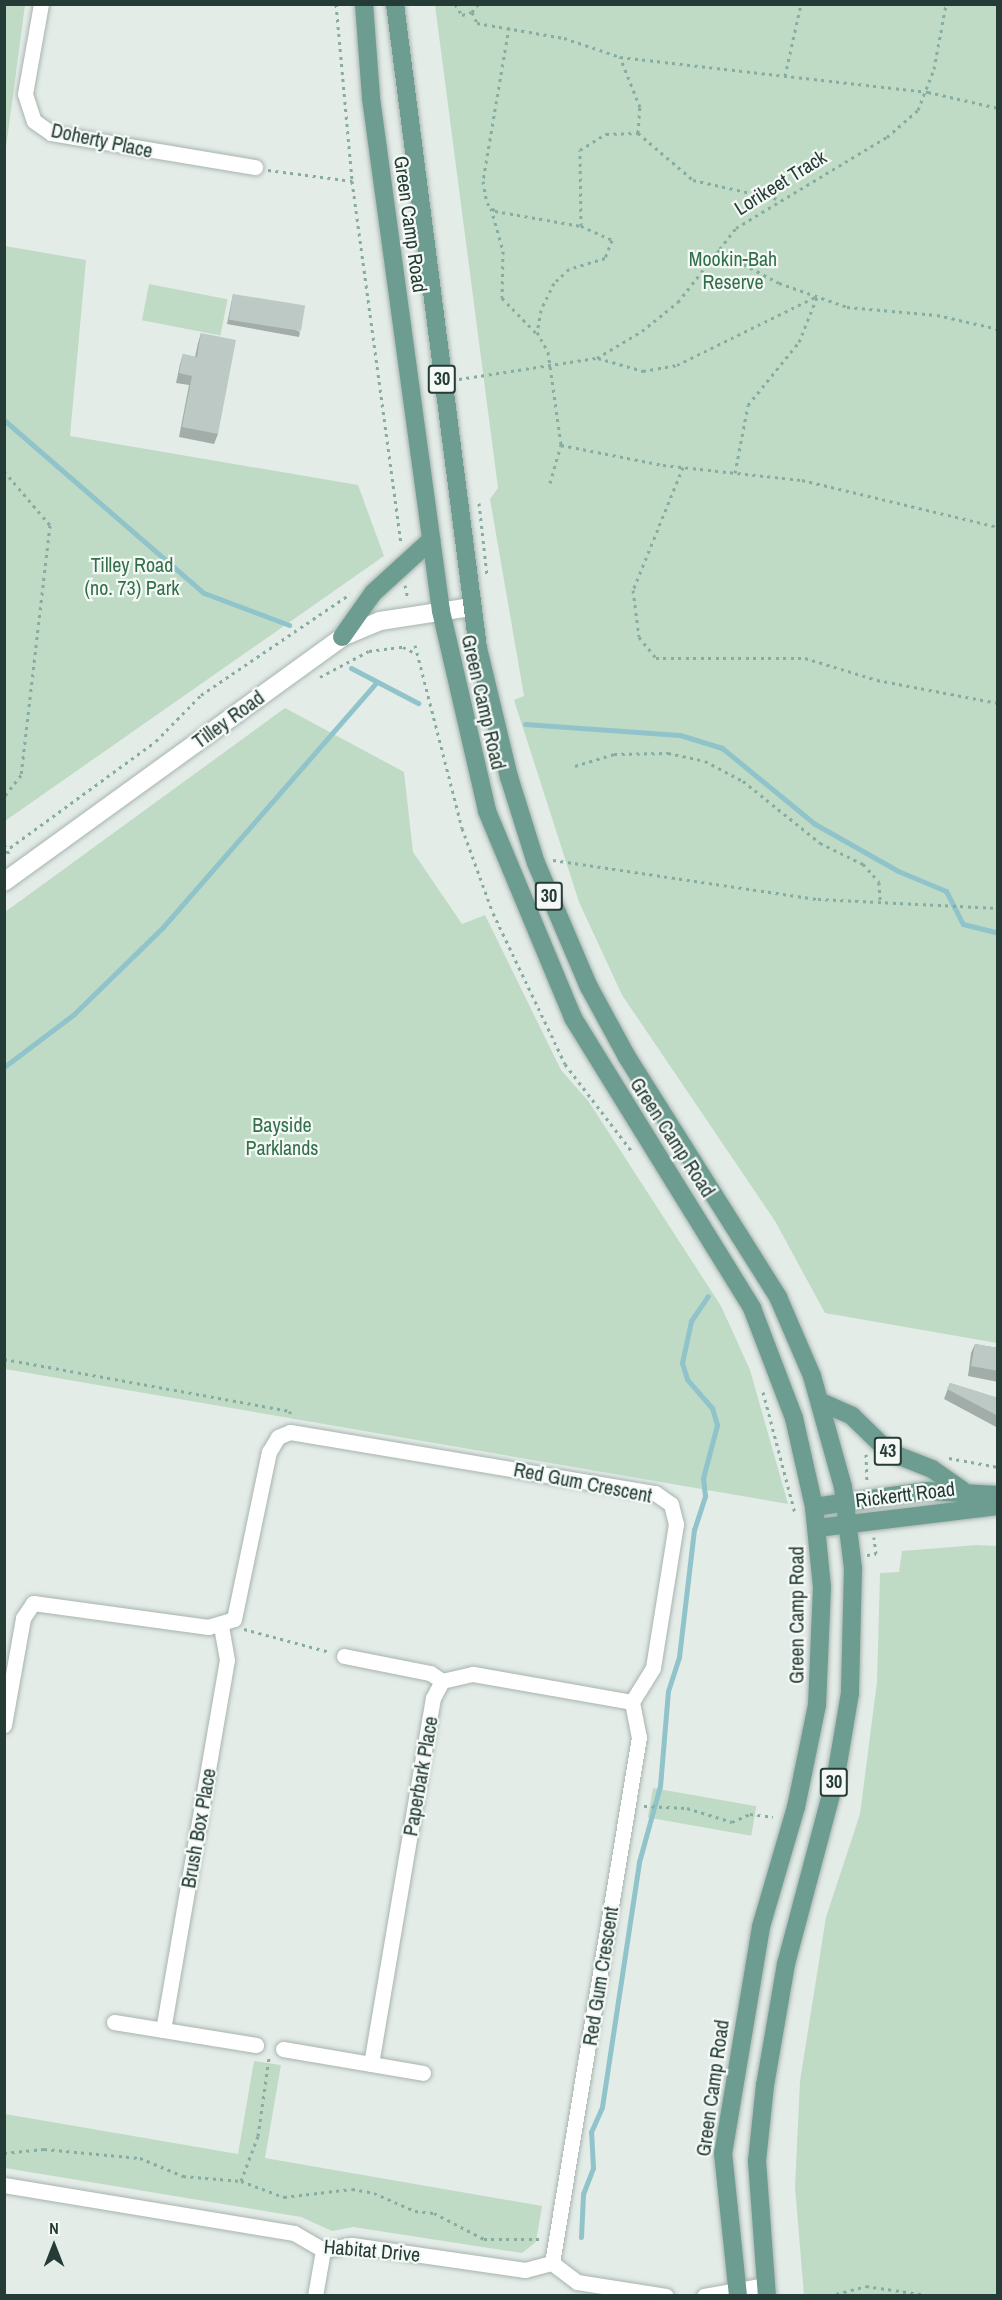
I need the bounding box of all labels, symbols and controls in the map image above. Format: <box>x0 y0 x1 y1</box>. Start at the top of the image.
street label: Doherty Place <box>49 118 155 162</box>
street label: Lorikeet Track <box>729 144 831 220</box>
street label: Green Camp Road <box>390 154 432 294</box>
park label: Mookin-Bah Reserve <box>689 246 777 293</box>
road number: 30 <box>427 364 457 394</box>
park label: Tilley Road (no. 73) Park <box>85 552 179 599</box>
street label: Green Camp Road <box>457 632 511 772</box>
street label: Tilley Road <box>188 685 268 753</box>
road number: 30 <box>534 881 564 911</box>
street label: Green Camp Road <box>625 1073 721 1201</box>
park label: Bayside Parklands <box>246 1112 318 1159</box>
road number: 43 <box>873 1436 903 1466</box>
street label: Red Gum Crescent <box>512 1457 654 1507</box>
street label: Rickertt Road <box>854 1476 956 1512</box>
street label: Green Camp Road <box>784 1546 808 1684</box>
street label: Paperbark Place <box>398 1714 442 1838</box>
street label: Brush Box Place <box>176 1766 220 1890</box>
road number: 30 <box>819 1767 849 1797</box>
street label: Red Gum Crescent <box>577 1905 623 2047</box>
street label: Green Camp Road <box>691 2018 733 2158</box>
north arrow <box>24 2216 84 2276</box>
text: N <box>49 2217 59 2239</box>
street label: Habitat Drive <box>323 2234 421 2266</box>

